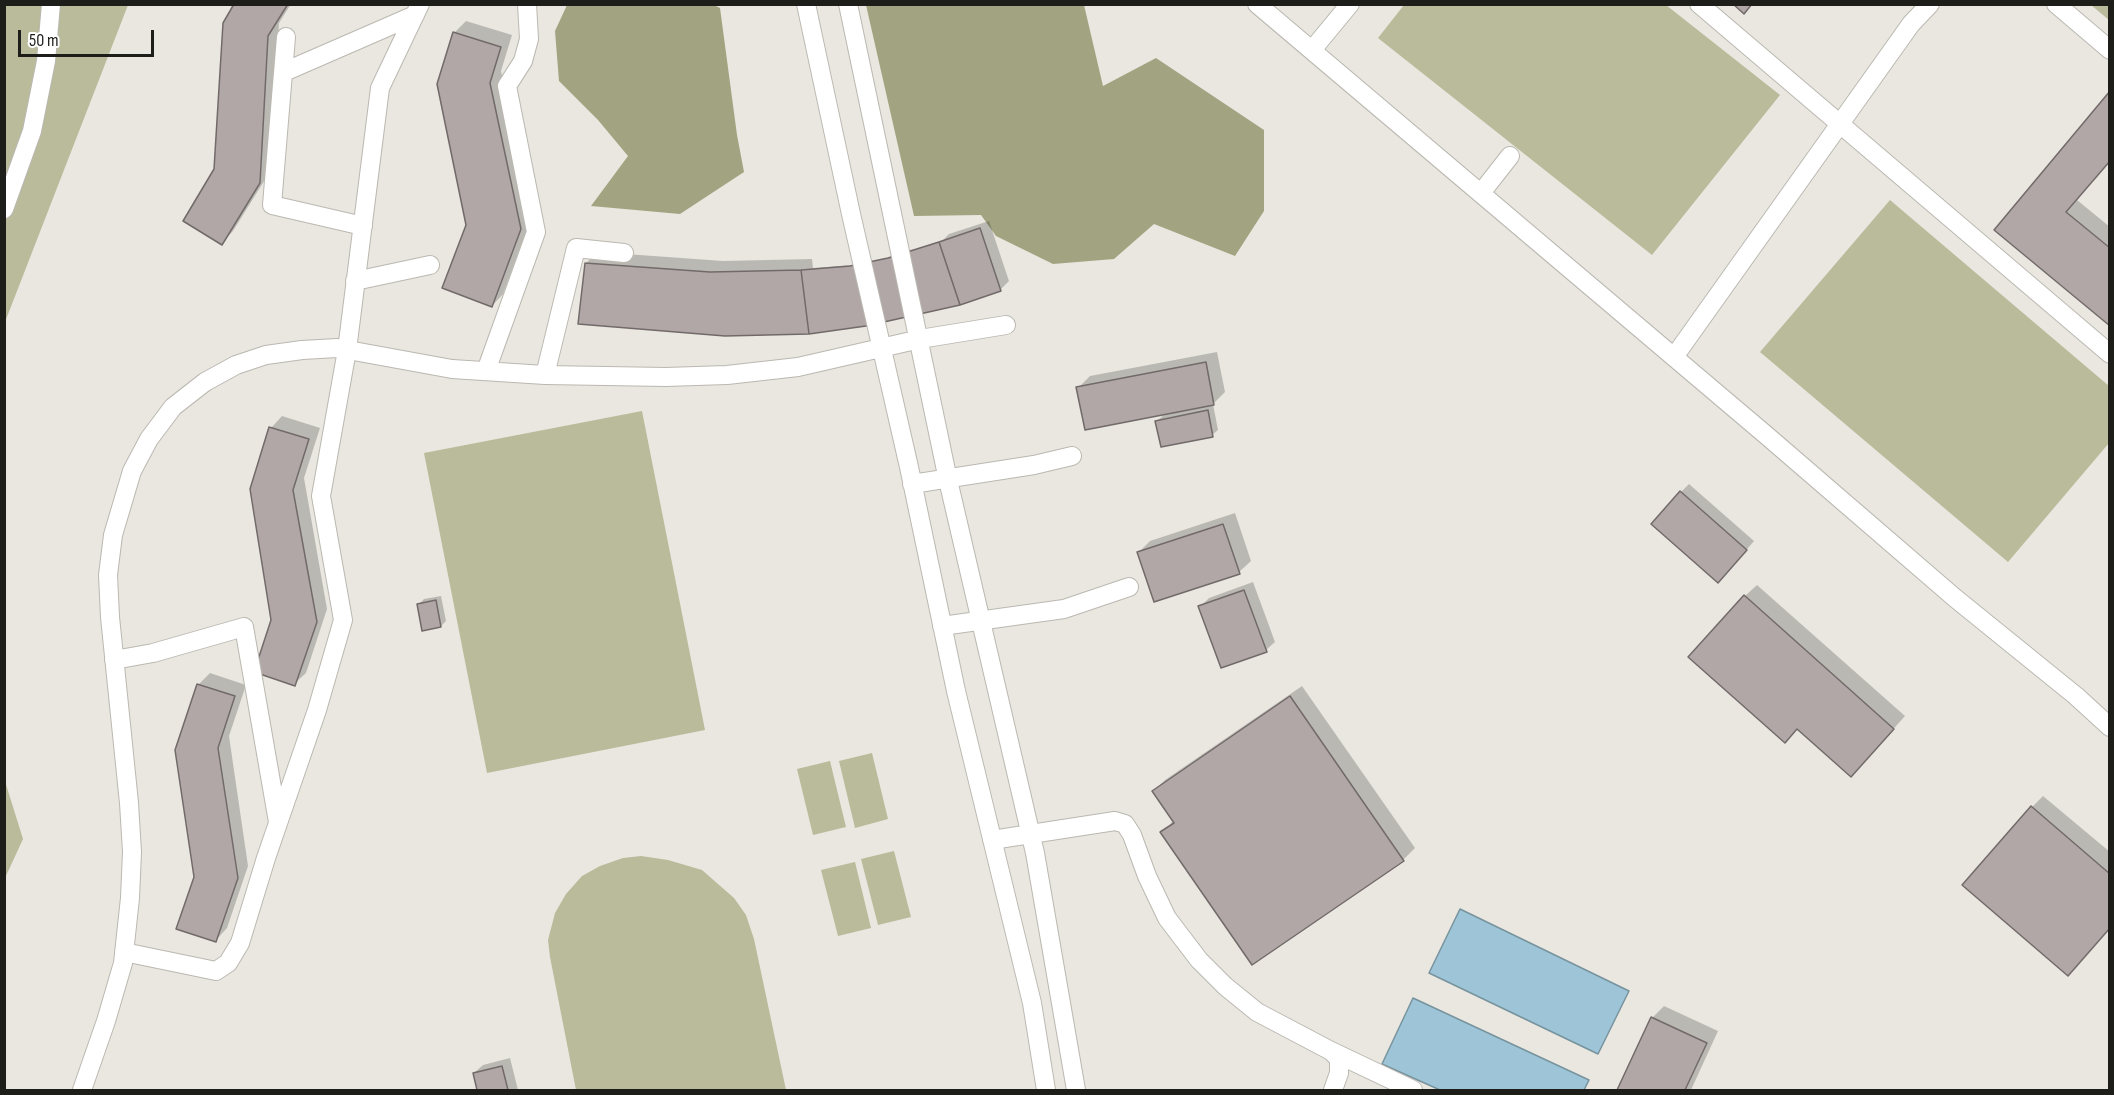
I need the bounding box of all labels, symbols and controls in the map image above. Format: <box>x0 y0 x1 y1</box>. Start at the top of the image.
scale bar <box>21 18 158 56</box>
text: 50 m <box>29 30 59 51</box>

